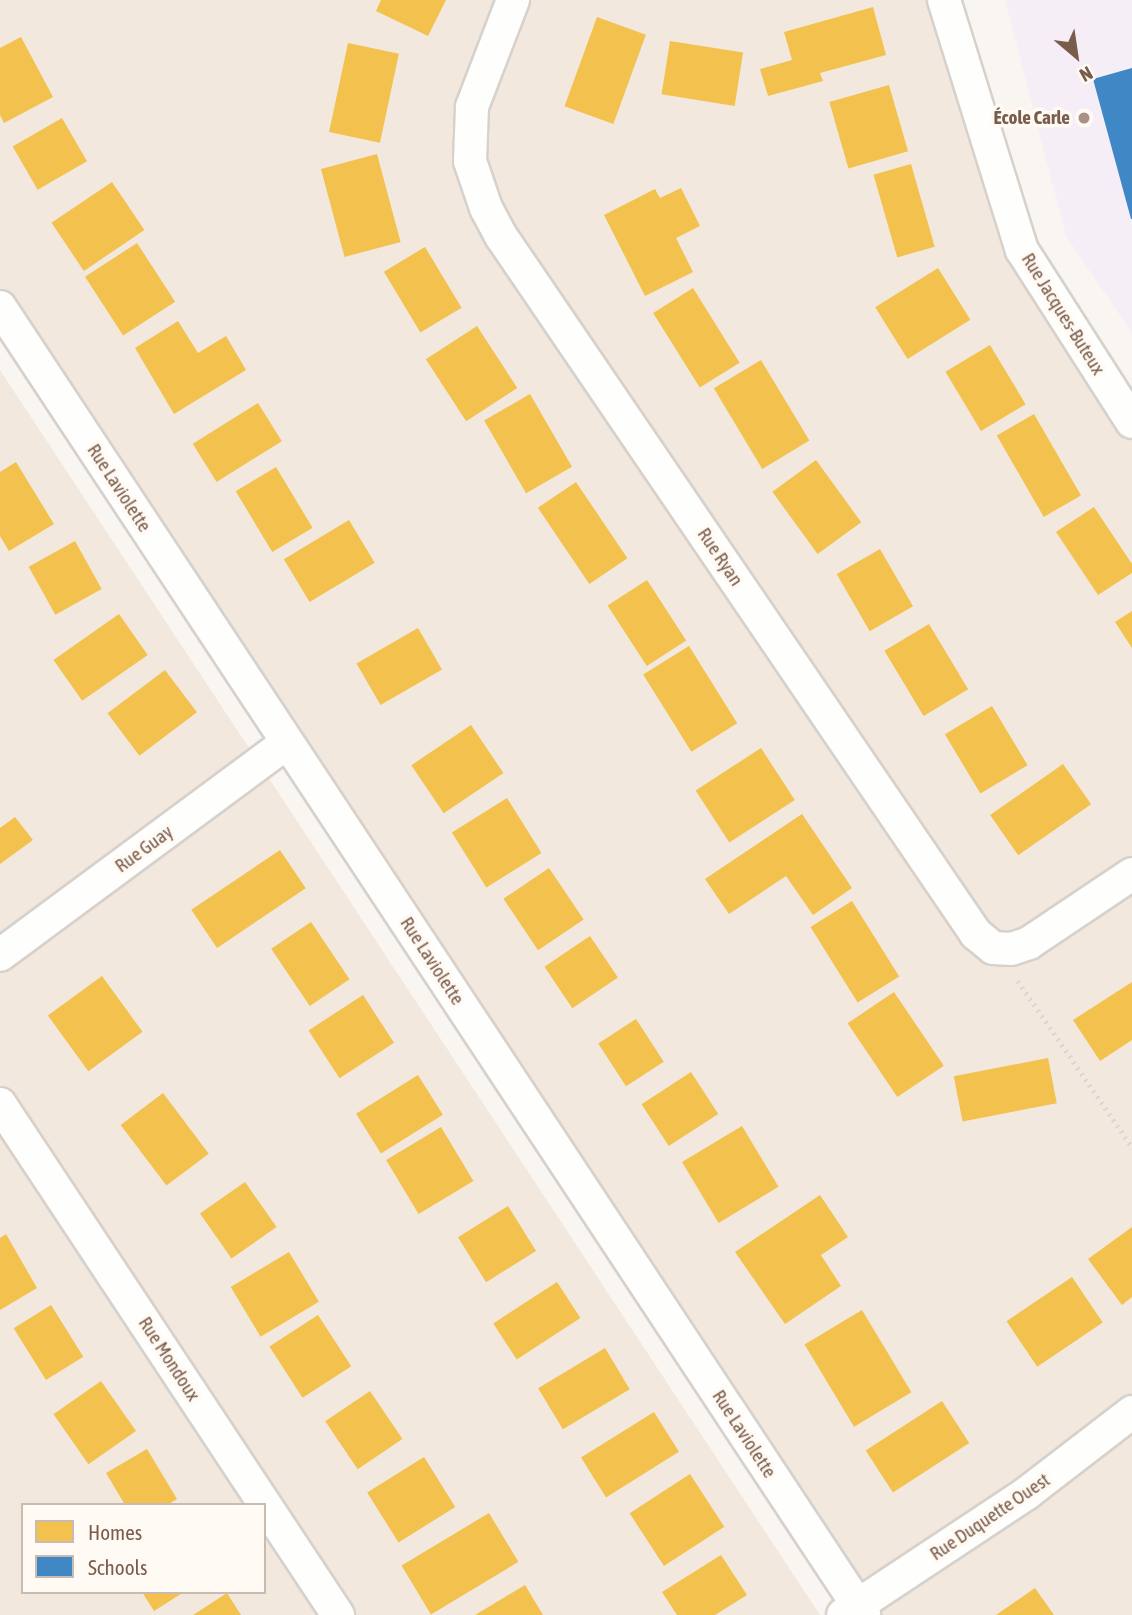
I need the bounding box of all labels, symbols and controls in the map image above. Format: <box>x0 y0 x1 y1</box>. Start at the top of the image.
north arrow <box>1041 21 1111 91</box>
text: N <box>1076 62 1096 87</box>
place label: École Carle <box>993 107 1070 129</box>
marker: École Carle <box>1076 110 1092 126</box>
street label: Rue Jacques-Buteux <box>1016 249 1110 379</box>
street label: Rue Laviolette <box>82 440 156 536</box>
street label: Rue Ryan <box>692 524 748 590</box>
street label: Rue Guay <box>111 820 177 878</box>
street label: Rue Laviolette <box>395 913 469 1009</box>
street label: Rue Mondoux <box>133 1313 205 1405</box>
street label: Rue Laviolette <box>707 1386 781 1482</box>
street label: Rue Duquette Ouest <box>926 1469 1054 1565</box>
legend <box>21 1503 266 1594</box>
text: Homes <box>88 1520 142 1544</box>
text: Schools <box>88 1555 148 1579</box>

